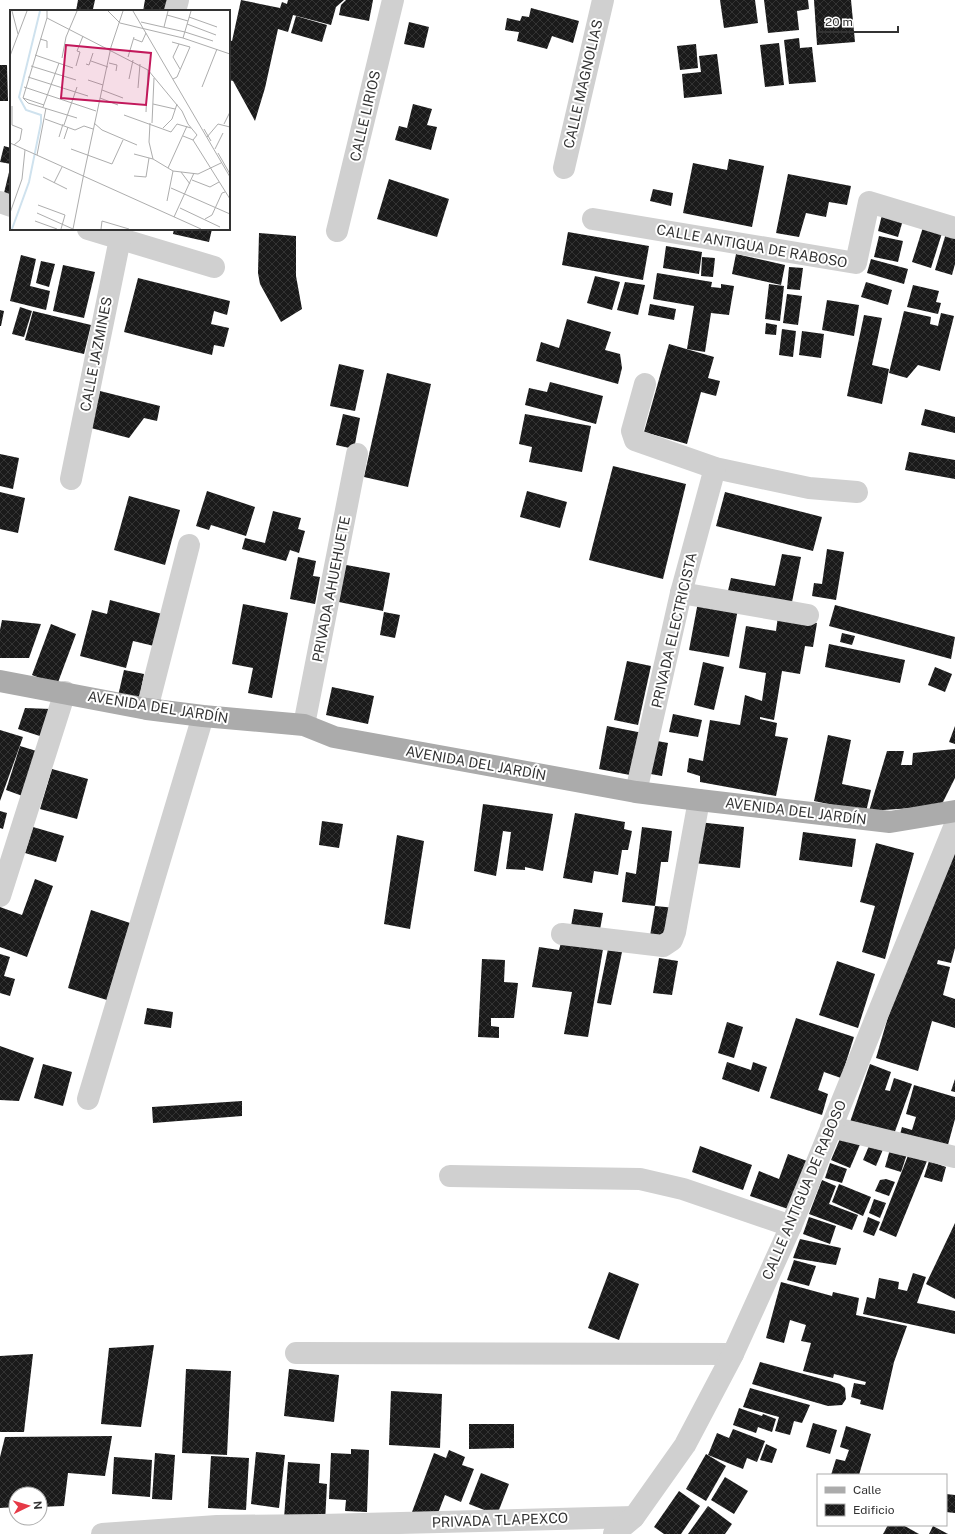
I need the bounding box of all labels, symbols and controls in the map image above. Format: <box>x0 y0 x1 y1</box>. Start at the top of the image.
scale bar <box>819 8 898 34</box>
inset map <box>10 10 230 230</box>
text: 20 m <box>825 15 853 29</box>
street label: CALLE MAGNOLIAS <box>560 18 606 150</box>
street label: CALLE LIRIOS <box>347 69 383 163</box>
street label: CALLE ANTIGUA DE RABOSO <box>655 221 849 271</box>
street label: CALLE JAZMINES <box>77 295 115 413</box>
street label: PRIVADA AHUEHUETE <box>309 515 353 663</box>
street label: PRIVADA ELECTRICISTA <box>648 551 700 709</box>
street label: AVENIDA DEL JARDÍN <box>86 687 230 726</box>
street label: AVENIDA DEL JARDÍN <box>405 742 548 783</box>
street label: AVENIDA DEL JARDÍN <box>724 793 868 828</box>
street label: CALLE ANTIGUA DE RABOSO <box>759 1098 849 1282</box>
legend <box>817 1474 947 1526</box>
text: Calle <box>853 1483 882 1497</box>
north arrow <box>8 1486 48 1526</box>
text: N <box>32 1500 44 1510</box>
text: Edificio <box>853 1503 895 1517</box>
street label: PRIVADA TLAPEXCO <box>432 1510 568 1530</box>

